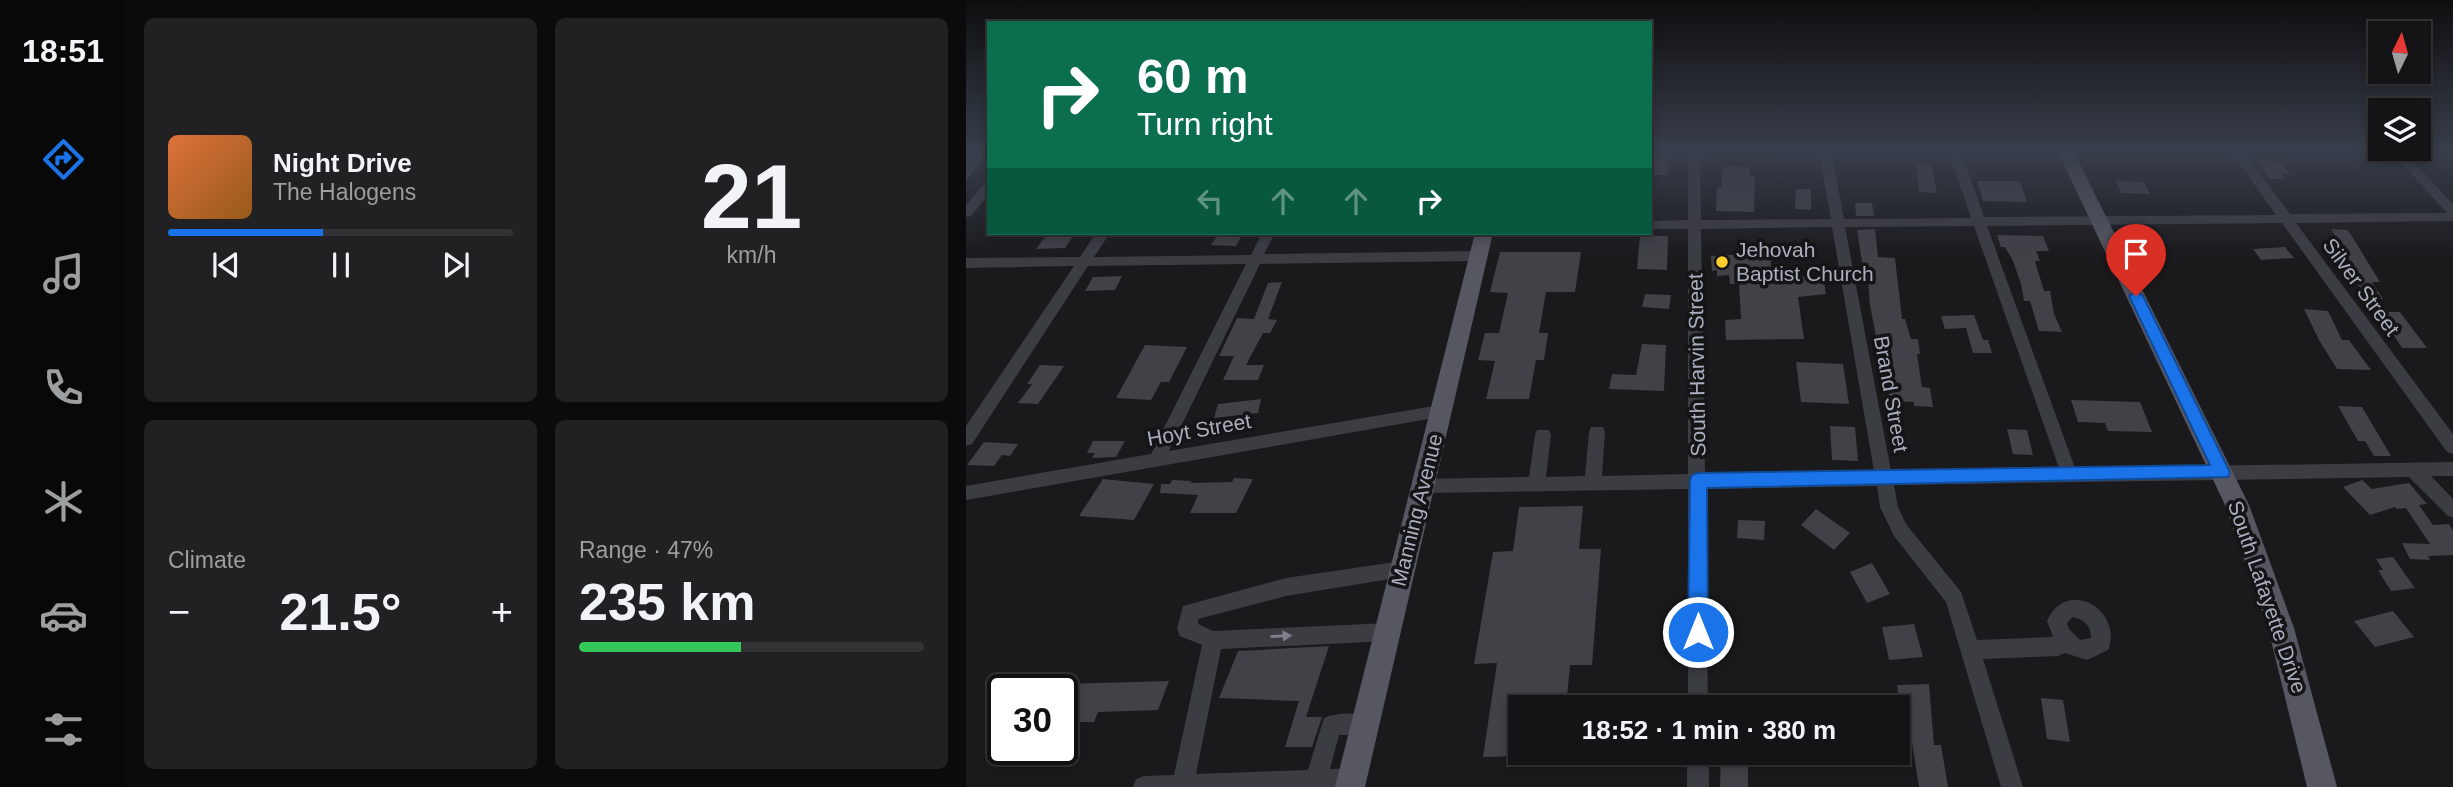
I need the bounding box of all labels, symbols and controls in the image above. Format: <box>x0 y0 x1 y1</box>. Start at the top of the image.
north arrow <box>2368 21 2431 84</box>
map controls <box>2368 21 2431 161</box>
text: 18:51 <box>22 33 104 69</box>
icon: right <box>1022 49 1113 140</box>
text: 60 m <box>1137 49 1249 103</box>
button: layers <box>2368 98 2431 161</box>
text: Turn right <box>1137 106 1273 142</box>
icon: directions <box>39 135 88 184</box>
text: 21 <box>701 146 802 247</box>
text: Night Drive <box>273 148 412 178</box>
text: The Halogens <box>273 179 416 205</box>
icon: left <box>1191 182 1229 220</box>
icon: ahead <box>1264 182 1302 220</box>
icon: ahead <box>1337 182 1375 220</box>
icon: right <box>1410 182 1448 220</box>
pin <box>2106 224 2166 296</box>
street label: Silver Street <box>2318 234 2404 340</box>
icon: arrive <box>2117 235 2155 273</box>
place label: Jehovah Baptist Church <box>1736 238 1874 285</box>
text: km/h <box>727 242 776 268</box>
icon: previous <box>207 246 245 284</box>
icon: pause <box>322 246 360 284</box>
icon: next <box>437 246 475 284</box>
icon: music <box>39 249 88 298</box>
marker: Jehovah Baptist Church <box>1714 254 1730 270</box>
street label: South Harvin Street <box>1683 273 1710 457</box>
street label: Brand Street <box>1870 334 1913 454</box>
icon: phone <box>39 363 88 412</box>
street label: Hoyt Street <box>1145 409 1253 450</box>
street label: Manning Avenue <box>1386 431 1447 588</box>
icon: climate <box>39 477 88 526</box>
street label: South Lafayette Drive <box>2224 498 2311 696</box>
text: Range · 47% <box>579 537 713 563</box>
text: Climate <box>168 547 246 573</box>
text: 235 km <box>579 573 755 631</box>
text: 21.5° <box>279 583 402 641</box>
icon: car <box>39 591 88 640</box>
text: − <box>168 591 190 633</box>
text: + <box>491 591 513 633</box>
position arrow <box>1661 595 1735 669</box>
one-way arrow <box>1270 631 1292 642</box>
speed limit sign: 30 <box>987 674 1078 765</box>
icon: filters <box>39 705 88 754</box>
text: 18:52 · 1 min · 380 m <box>1582 715 1836 745</box>

